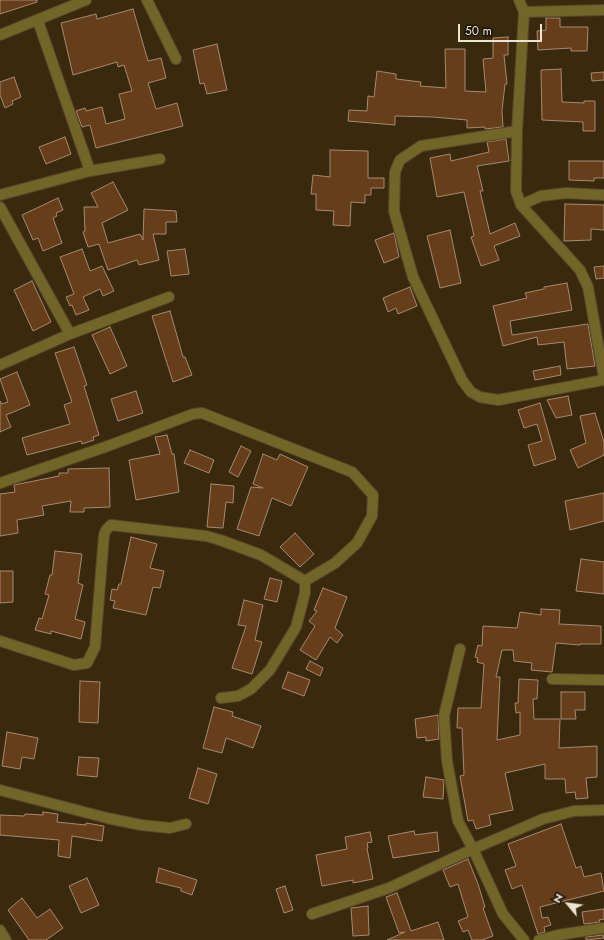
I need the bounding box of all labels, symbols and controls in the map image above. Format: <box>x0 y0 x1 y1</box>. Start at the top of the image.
scale bar <box>460 16 544 42</box>
text: 50 m <box>465 22 492 40</box>
north arrow <box>548 884 588 924</box>
text: N <box>548 890 567 906</box>

